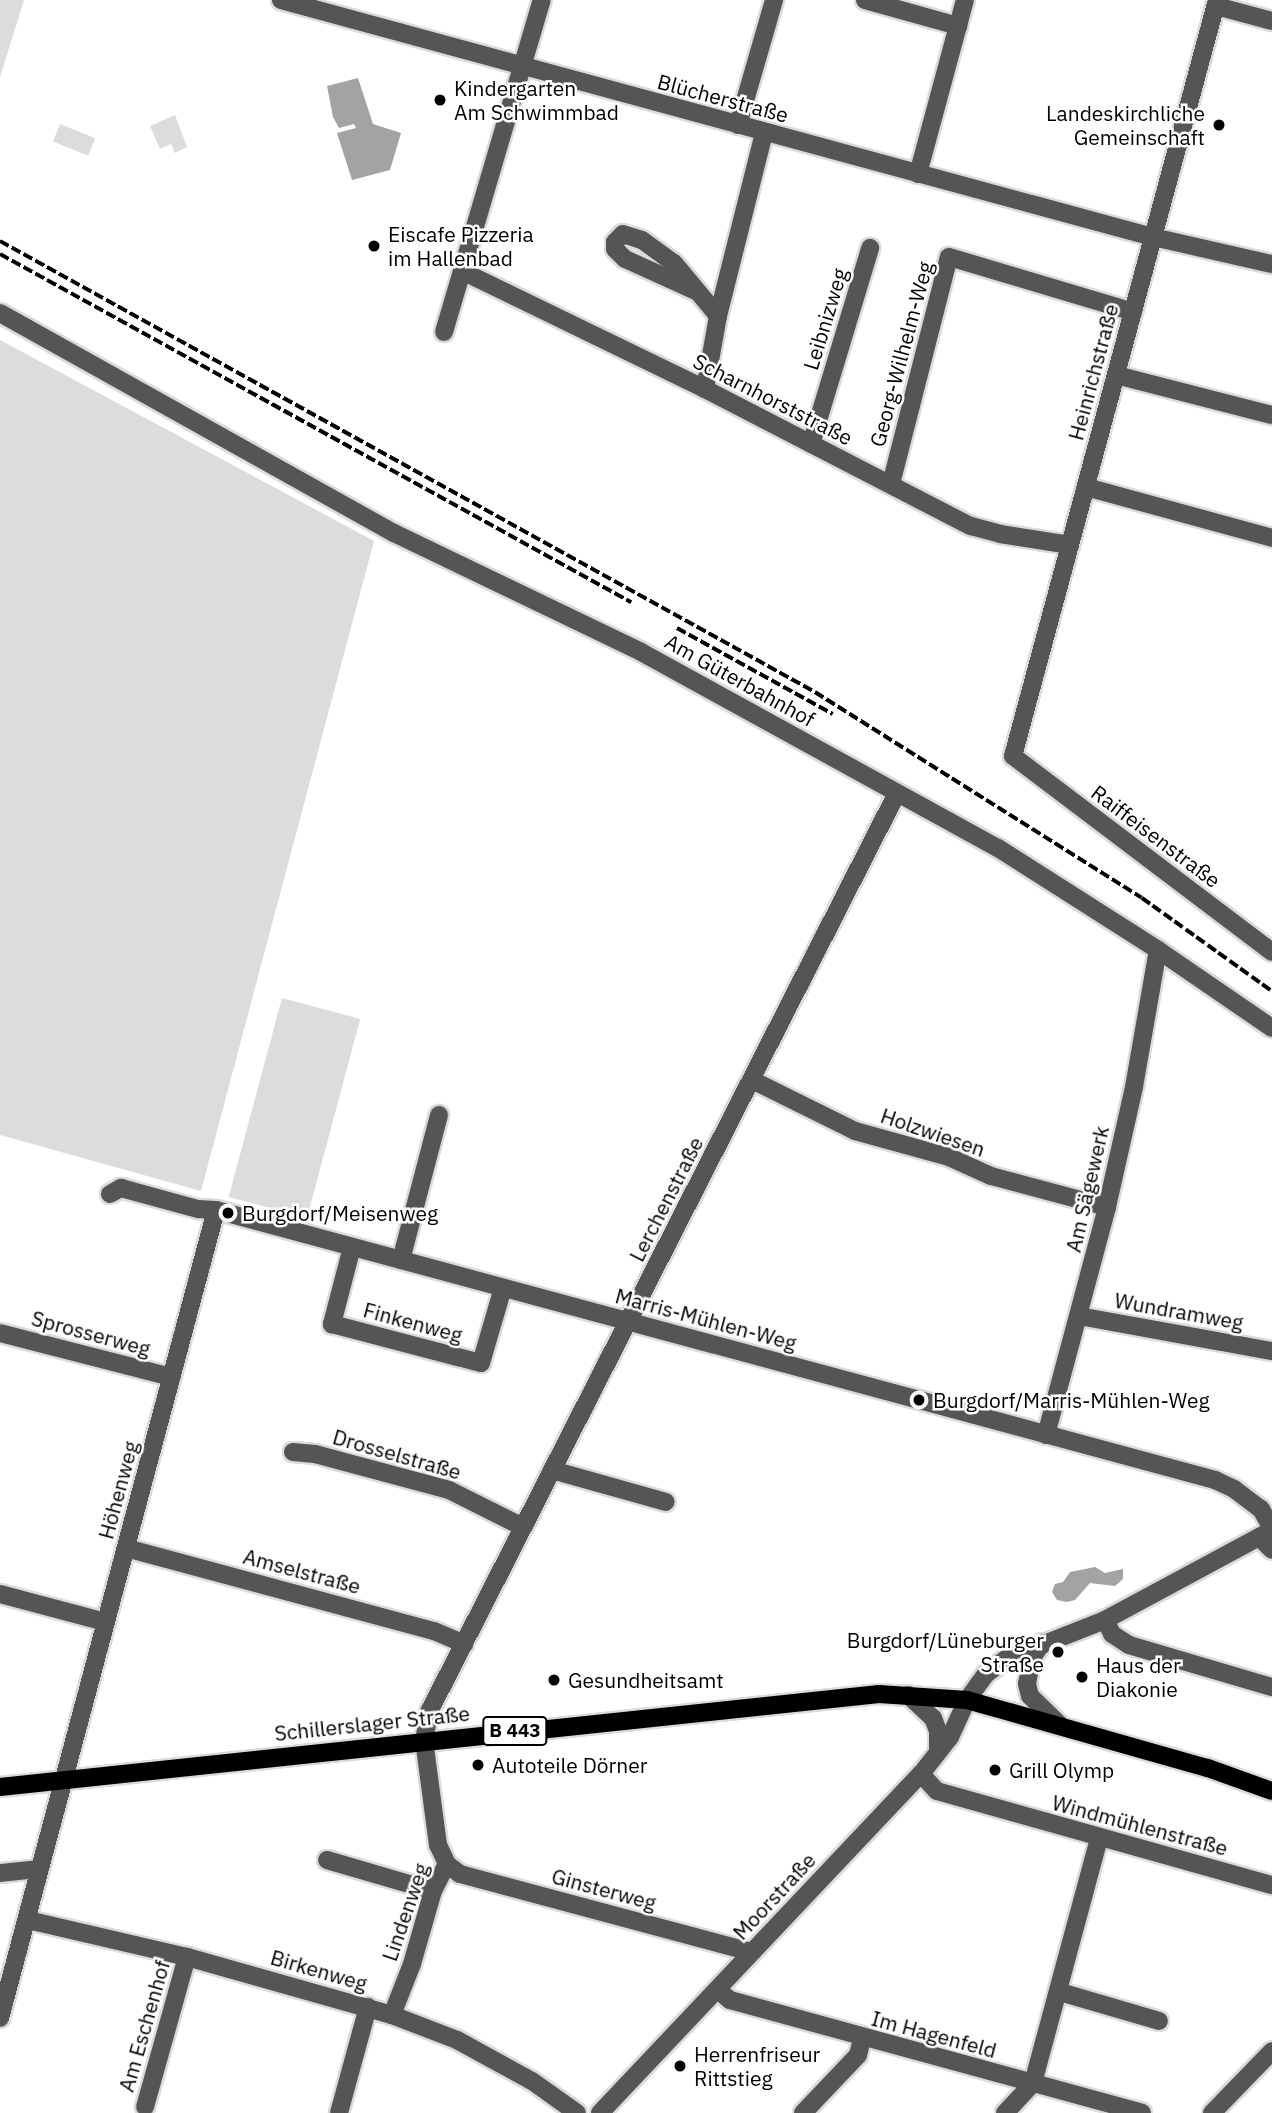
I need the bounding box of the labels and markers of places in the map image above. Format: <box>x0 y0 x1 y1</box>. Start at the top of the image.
place label: Kindergarten Am Schwimmbad <box>454 75 619 125</box>
marker: Kindergarten Am Schwimmbad <box>432 92 448 108</box>
place label: Landeskirchliche Gemeinschaft <box>1046 100 1205 150</box>
marker: Landeskirchliche Gemeinschaft <box>1211 117 1227 133</box>
place label: Eiscafe Pizzeria im Hallenbad <box>388 221 534 271</box>
marker: Eiscafe Pizzeria im Hallenbad <box>366 238 382 254</box>
place label: Burgdorf/Meisenweg <box>242 1200 438 1226</box>
marker: Burgdorf/Meisenweg <box>220 1205 236 1221</box>
place label: Burgdorf/Marris-Mühlen-Weg <box>933 1387 1210 1413</box>
marker: Burgdorf/Marris-Mühlen-Weg <box>911 1392 927 1408</box>
place label: Burgdorf/Lüneburger Straße <box>847 1627 1044 1677</box>
marker: Burgdorf/Lüneburger Straße <box>1050 1644 1066 1660</box>
place label: Haus der Diakonie <box>1096 1652 1181 1702</box>
place label: Gesundheitsamt <box>568 1667 724 1693</box>
marker: Haus der Diakonie <box>1074 1669 1090 1685</box>
marker: Gesundheitsamt <box>546 1672 562 1688</box>
place label: Autoteile Dörner <box>492 1752 647 1778</box>
marker: Autoteile Dörner <box>470 1757 486 1773</box>
place label: Grill Olymp <box>1009 1757 1114 1783</box>
marker: Grill Olymp <box>987 1762 1003 1778</box>
place label: Herrenfriseur Rittstieg <box>694 2041 820 2091</box>
marker: Herrenfriseur Rittstieg <box>672 2058 688 2074</box>

